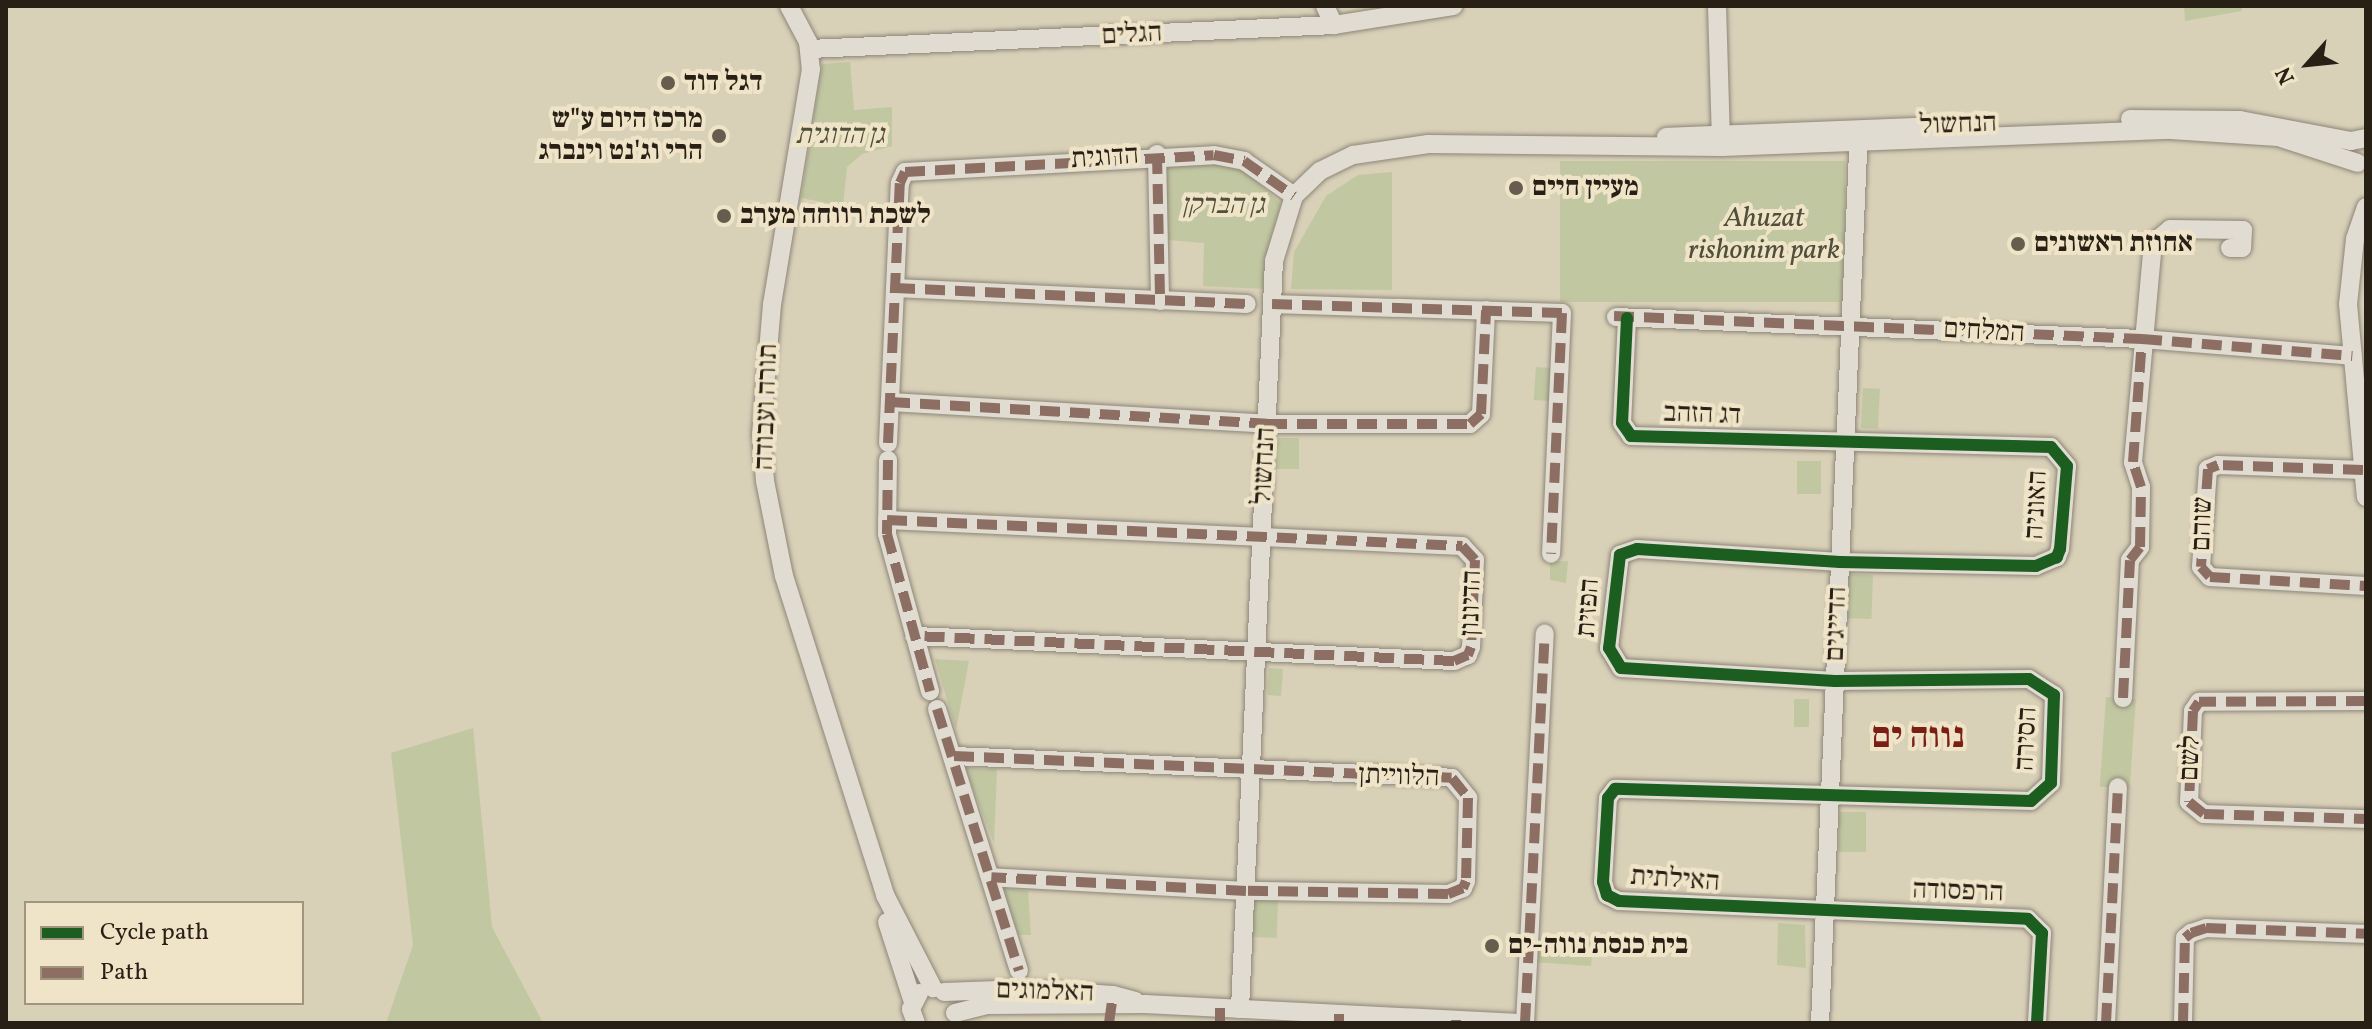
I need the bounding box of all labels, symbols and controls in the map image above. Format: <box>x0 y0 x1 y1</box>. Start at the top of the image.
street label: הגלים <box>1101 17 1163 53</box>
north arrow <box>2268 24 2348 104</box>
text: N <box>2269 61 2304 89</box>
place label: דגל דוד <box>684 66 762 100</box>
marker: דגל דוד <box>659 74 677 92</box>
place label: מרכז היום ע"ש הרי וג'נט וינברג <box>539 103 703 169</box>
street label: הנחשול <box>1918 107 1998 143</box>
park label: גן הדוגית <box>796 119 884 153</box>
marker: מרכז היום ע"ש הרי וג'נט וינברג <box>710 127 728 145</box>
street label: הדוגית <box>1070 139 1140 177</box>
place label: מעיין חיים <box>1532 171 1639 205</box>
marker: מעיין חיים <box>1507 179 1525 197</box>
park label: גן הברקן <box>1181 189 1265 223</box>
place label: לשכת רווחה מערב <box>740 199 931 233</box>
park label: Ahuzat rishonim park <box>1688 202 1840 268</box>
marker: לשכת רווחה מערב <box>715 207 733 225</box>
place label: אחוזת ראשונים <box>2034 227 2193 261</box>
marker: אחוזת ראשונים <box>2009 235 2027 253</box>
street label: המלחים <box>1942 313 2026 351</box>
street label: תורה ועבודה <box>748 343 786 471</box>
street label: דג הזהב <box>1662 397 1742 433</box>
street label: הנחשול <box>1246 426 1284 506</box>
street label: האוניה <box>2018 470 2056 540</box>
street label: שוהם <box>2185 496 2221 552</box>
street label: הדיונון <box>1454 569 1490 637</box>
street label: הפזית <box>1570 577 1608 639</box>
street label: הדייגים <box>1819 586 1855 662</box>
street label: הסירה <box>2009 706 2045 772</box>
district label: נווה ים <box>1872 717 1964 761</box>
street label: לשם <box>2173 735 2209 781</box>
street label: הלווייתן <box>1358 759 1440 795</box>
street label: האילתית <box>1629 860 1721 900</box>
street label: הרפסודה <box>1912 874 2004 910</box>
legend <box>24 901 304 1005</box>
text: Cycle path <box>100 916 209 950</box>
place label: בית כנסת נווה-ים <box>1508 929 1688 963</box>
marker: בית כנסת נווה-ים <box>1483 937 1501 955</box>
text: Path <box>100 956 148 990</box>
street label: האלמוגים <box>995 973 1095 1011</box>

